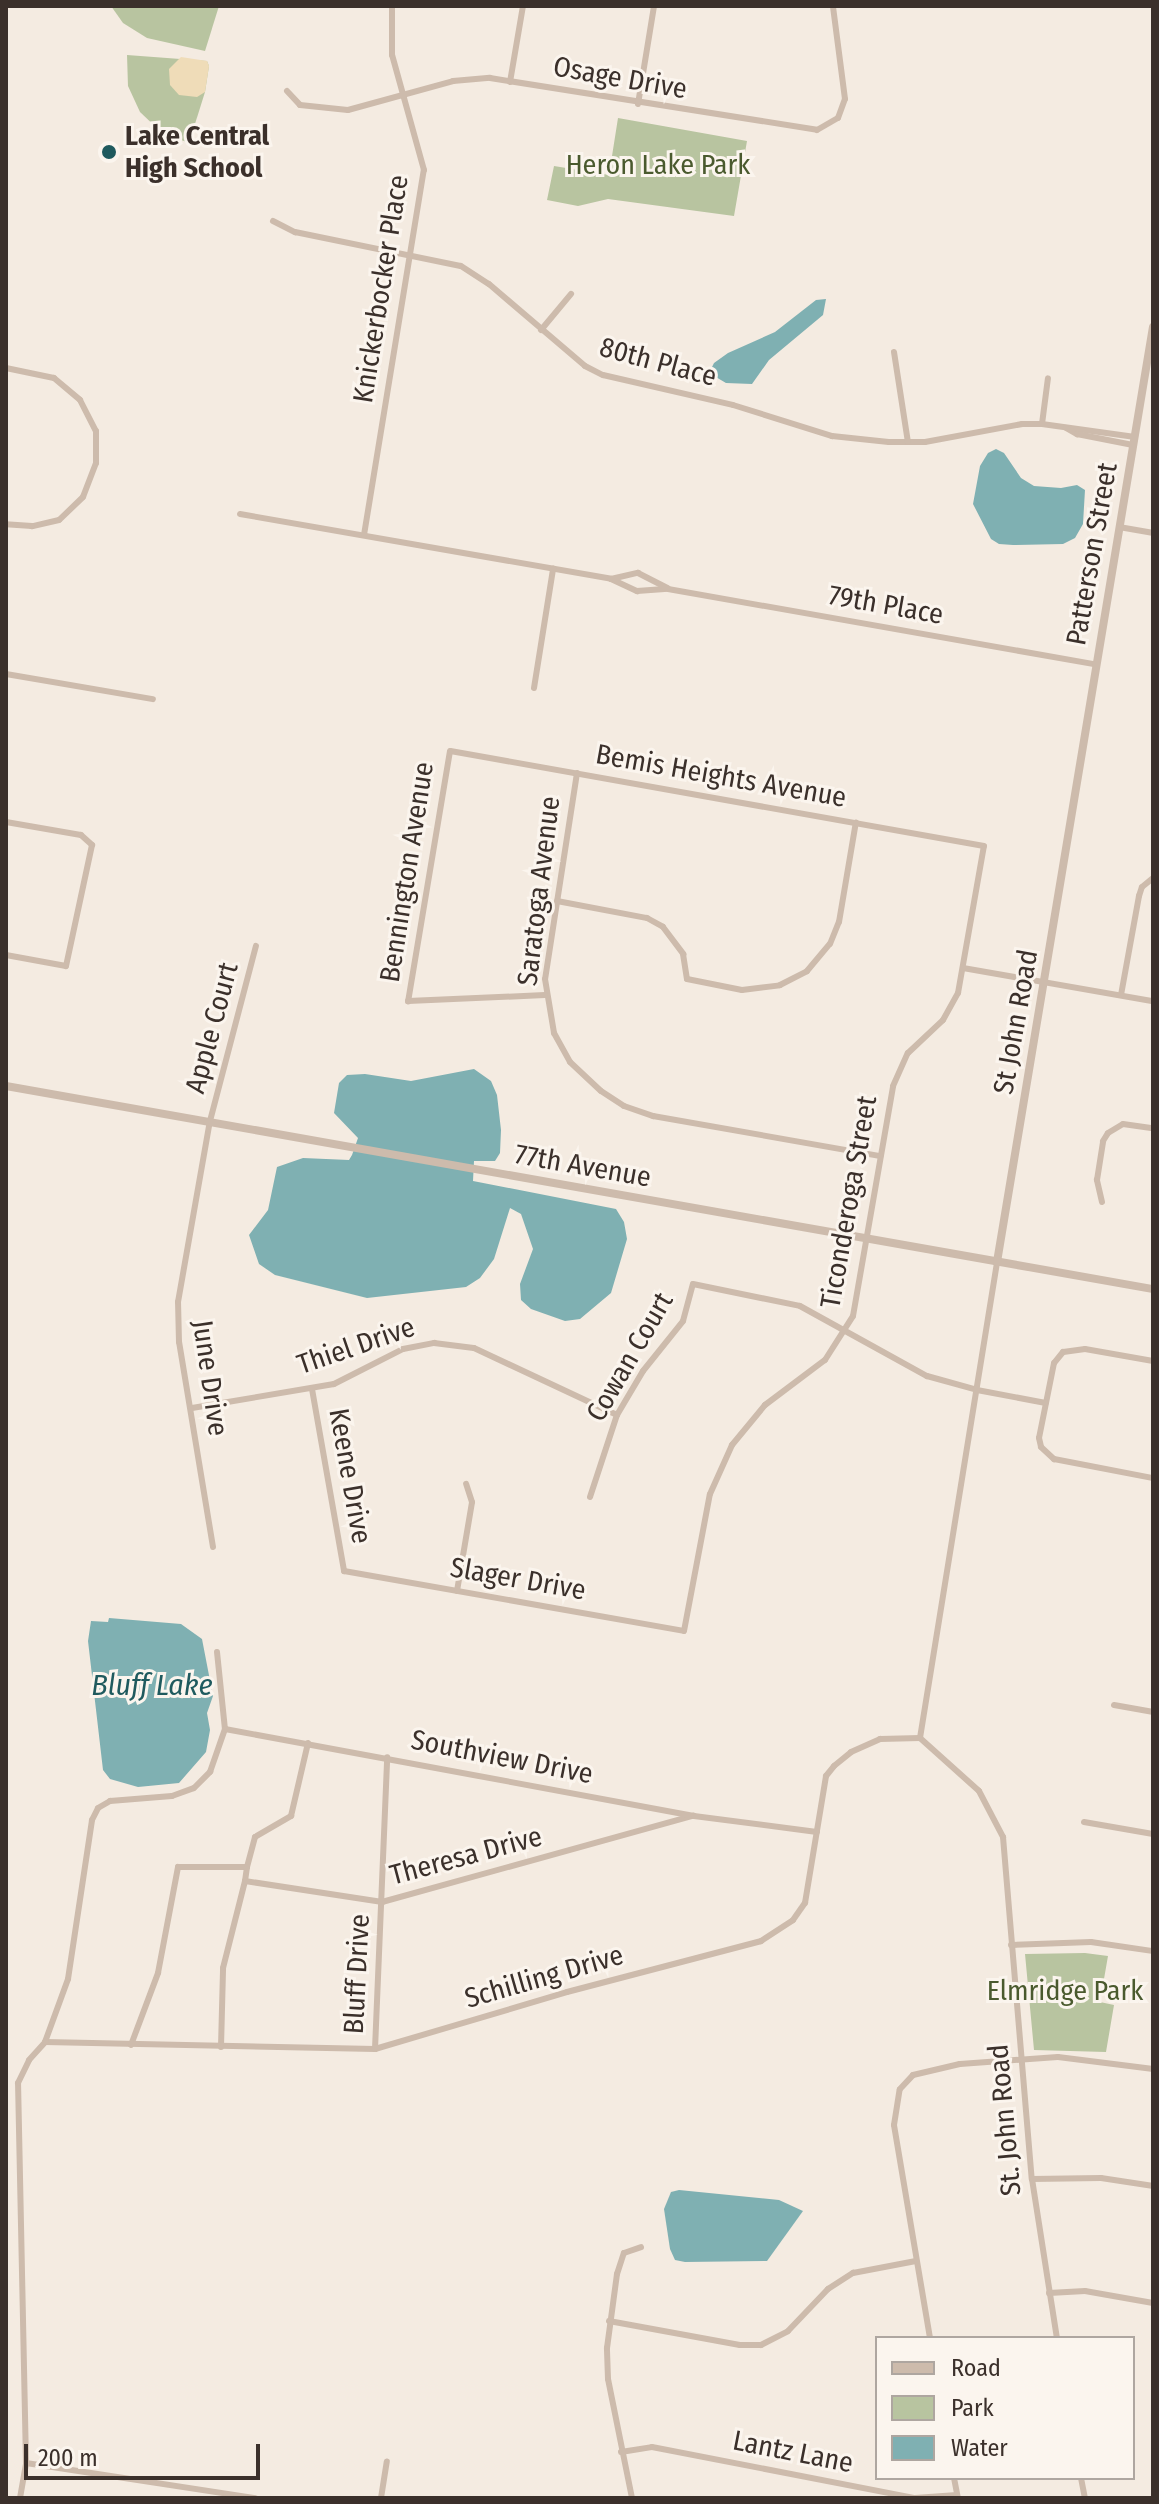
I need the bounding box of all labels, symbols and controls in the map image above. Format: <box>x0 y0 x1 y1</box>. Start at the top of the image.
street label: Osage Drive <box>551 50 689 106</box>
place label: Lake Central High School <box>125 119 269 185</box>
marker: Lake Central High School <box>100 143 118 161</box>
park label: Heron Lake Park <box>566 148 750 182</box>
street label: Knickerbocker Place <box>346 173 416 405</box>
street label: 80th Place <box>596 330 720 394</box>
street label: Patterson Street <box>1059 460 1125 648</box>
street label: 79th Place <box>826 578 946 632</box>
street label: Bemis Heights Avenue <box>593 737 849 815</box>
street label: Bennington Avenue <box>373 759 441 985</box>
street label: Saratoga Avenue <box>511 794 567 988</box>
street label: St John Road <box>987 947 1045 1097</box>
street label: Apple Court <box>178 959 246 1097</box>
street label: Ticonderoga Street <box>814 1093 884 1311</box>
street label: 77th Avenue <box>512 1138 654 1194</box>
street label: Cowan Court <box>580 1287 680 1427</box>
street label: Thiel Drive <box>293 1310 419 1382</box>
street label: June Drive <box>185 1318 235 1438</box>
street label: Keene Drive <box>322 1406 378 1546</box>
street label: Slager Drive <box>448 1551 588 1607</box>
water label: Bluff Lake <box>91 1667 213 1703</box>
street label: Southview Drive <box>408 1723 596 1791</box>
street label: Theresa Drive <box>386 1820 546 1892</box>
street label: Bluff Drive <box>337 1913 377 2035</box>
street label: Schilling Drive <box>461 1938 627 2016</box>
park label: Elmridge Park <box>987 1974 1143 2008</box>
street label: St. John Road <box>982 2043 1028 2197</box>
legend <box>875 2336 1135 2480</box>
text: Road <box>951 2354 1001 2382</box>
text: Park <box>951 2394 994 2422</box>
street label: Lantz Lane <box>730 2424 856 2480</box>
scale bar <box>28 2428 264 2478</box>
text: Water <box>951 2434 1008 2462</box>
text: 200 m <box>38 2444 98 2472</box>

